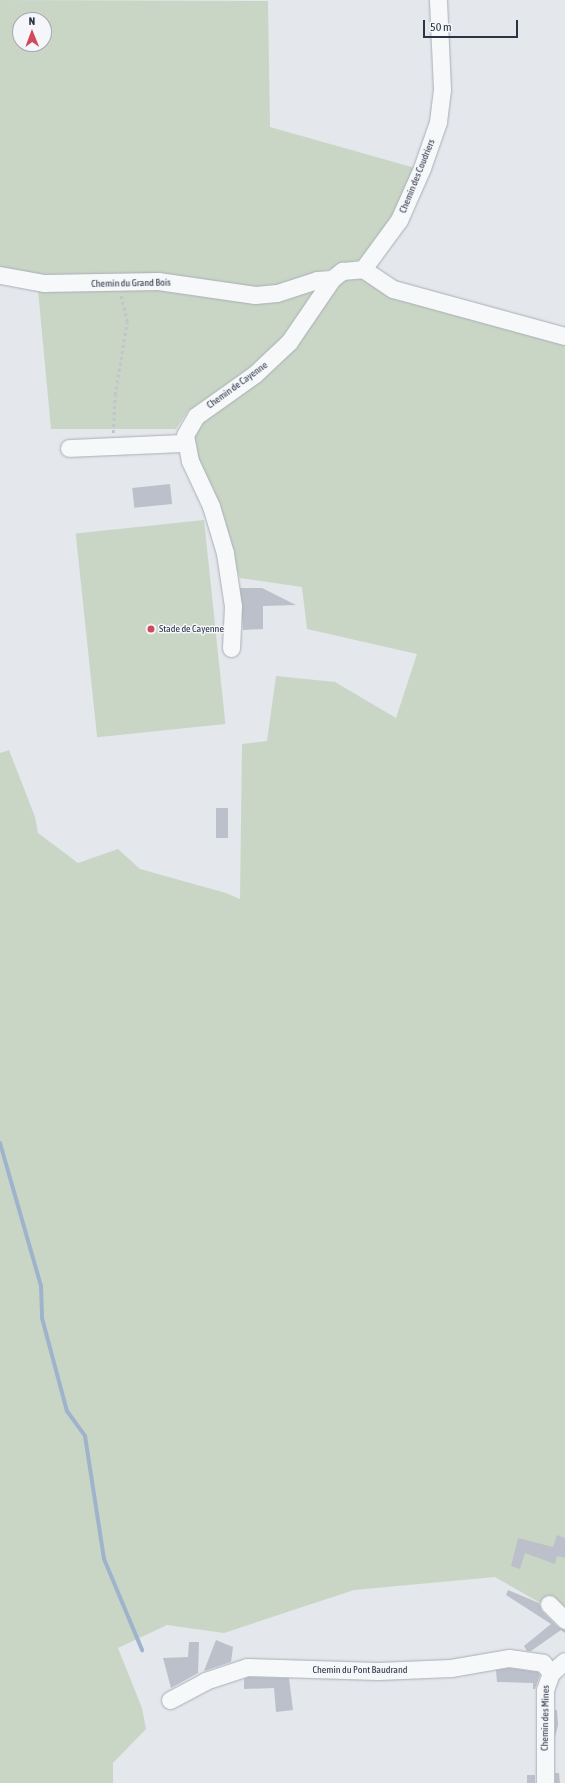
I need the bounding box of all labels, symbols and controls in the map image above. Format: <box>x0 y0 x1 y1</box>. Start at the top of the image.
north arrow <box>12 12 52 52</box>
scale bar <box>425 12 520 38</box>
text: N <box>28 15 35 27</box>
text: 50 m <box>430 20 452 34</box>
street label: Chemin des Coudriers <box>397 137 437 215</box>
street label: Chemin du Grand Bois <box>91 276 171 290</box>
street label: Chemin de Cayenne <box>204 359 270 411</box>
place label: Stade de Cayenne <box>159 623 224 635</box>
marker: Stade de Cayenne <box>146 624 156 634</box>
street label: Chemin du Pont Baudrand <box>312 1664 408 1676</box>
street label: Chemin des Mines <box>538 1685 552 1751</box>

